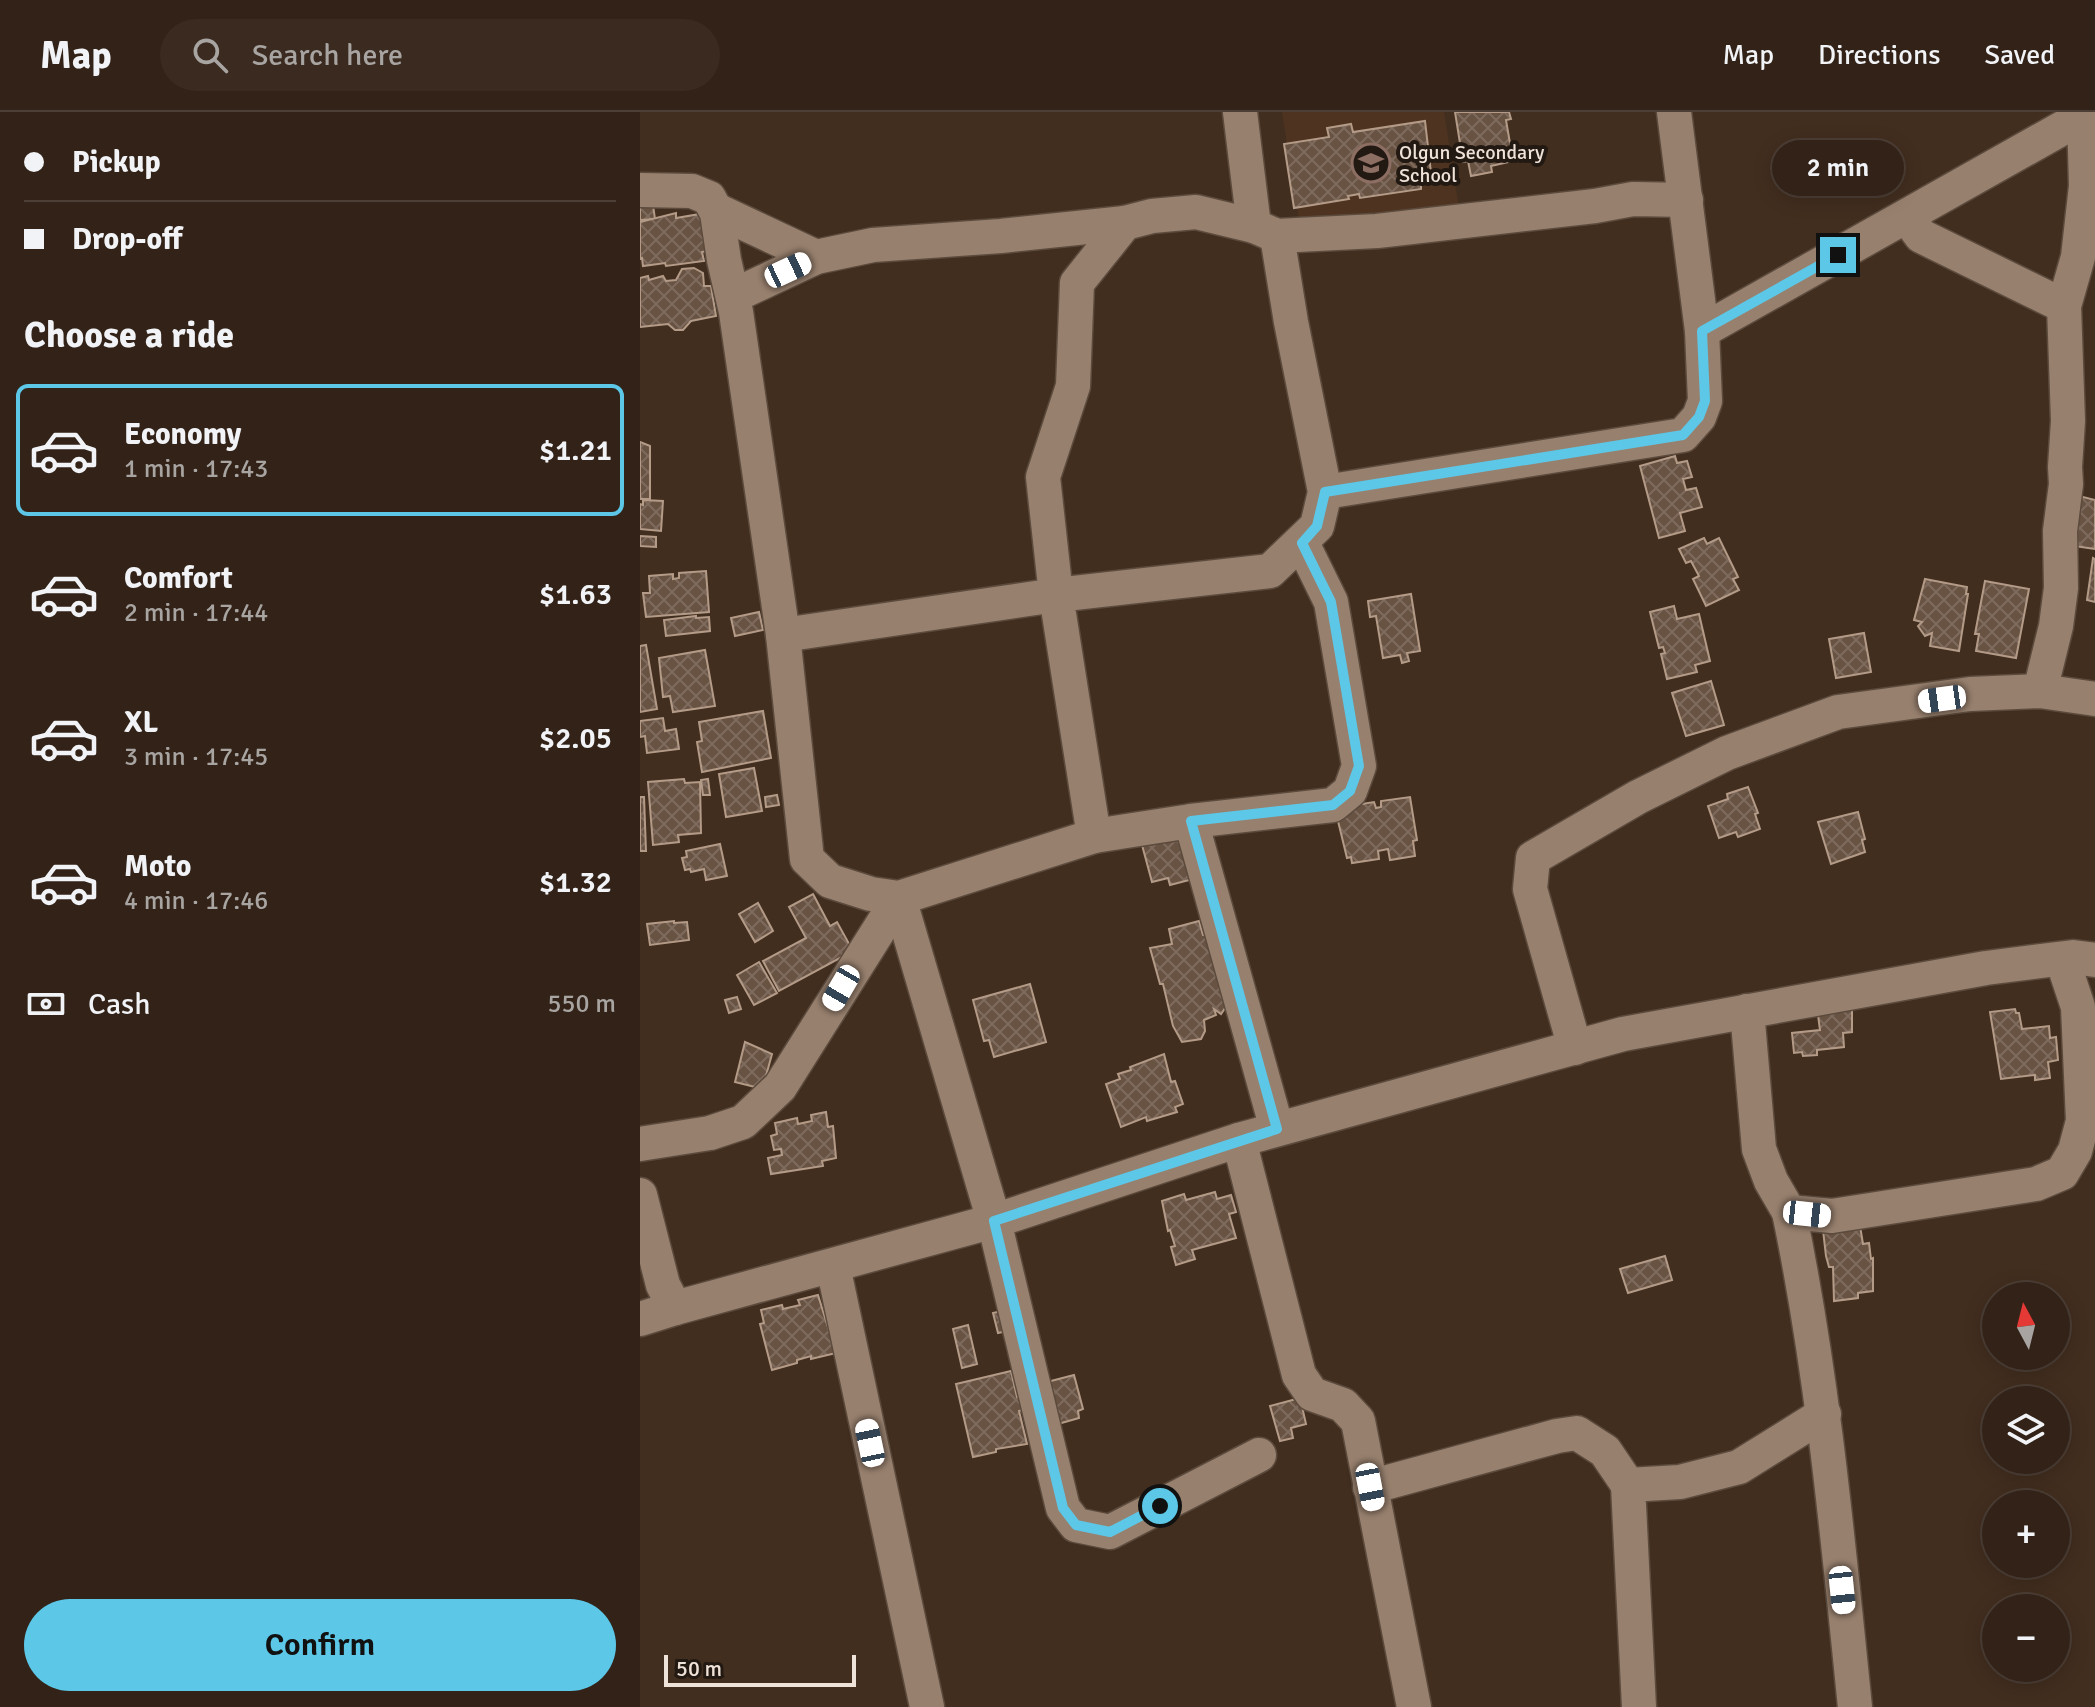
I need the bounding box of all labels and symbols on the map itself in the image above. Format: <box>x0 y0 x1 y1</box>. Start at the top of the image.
callout: 2 min <box>1772 139 1904 195</box>
place label: Olgun Secondary School <box>1399 140 1545 188</box>
school or university icon: Olgun Secondary School <box>1350 142 1392 184</box>
route end <box>1820 237 1856 273</box>
car <box>761 249 815 291</box>
car <box>1917 684 1967 714</box>
car <box>819 961 863 1015</box>
car <box>1782 1200 1832 1228</box>
north arrow <box>1982 1282 2070 1370</box>
car <box>853 1417 887 1469</box>
car <box>1354 1461 1386 1513</box>
route start <box>1142 1488 1178 1524</box>
car <box>1828 1565 1856 1615</box>
scale bar <box>664 1651 856 1687</box>

